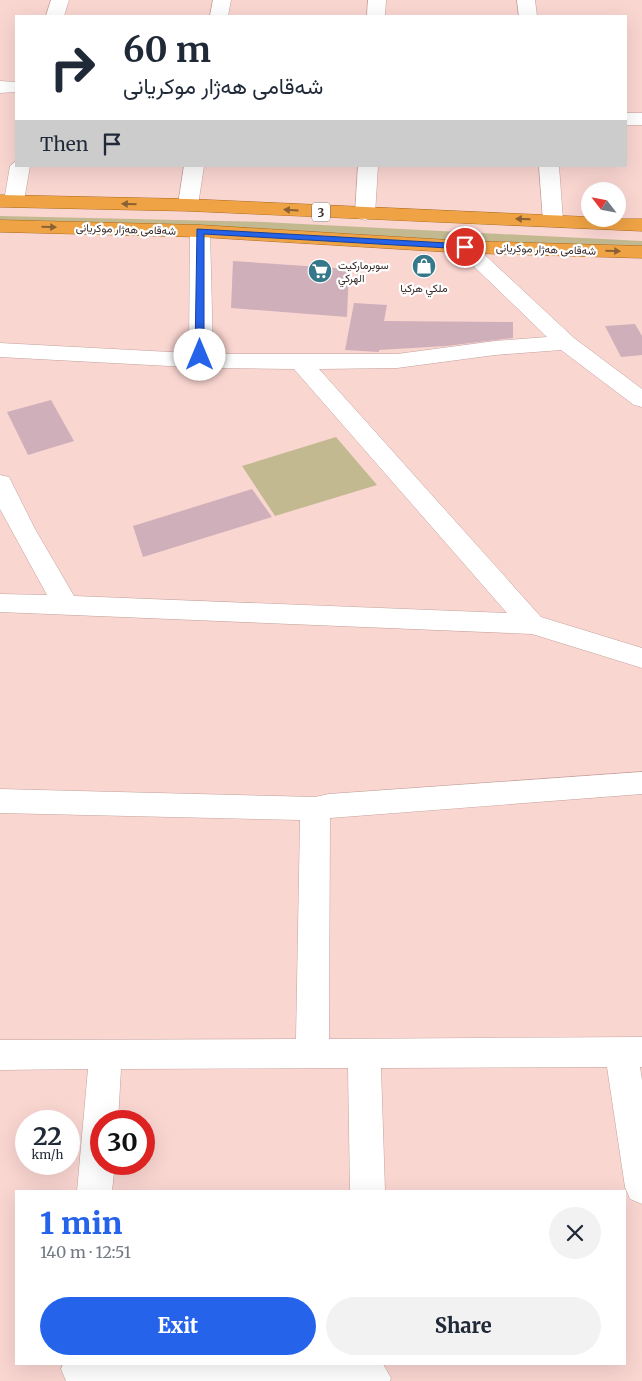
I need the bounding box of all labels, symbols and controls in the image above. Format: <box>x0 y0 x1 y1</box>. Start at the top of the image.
text: 60 m <box>123 28 211 72</box>
icon: right <box>40 35 105 100</box>
text: شەقامی ھەژار موکریانی <box>123 72 323 100</box>
icon: arrive <box>98 130 126 158</box>
text: Then <box>40 132 88 156</box>
north arrow <box>581 182 626 228</box>
map controls <box>581 182 626 227</box>
one-way arrow <box>120 199 136 207</box>
road number: 3 <box>312 202 330 222</box>
one-way arrow <box>283 206 299 214</box>
one-way arrow <box>515 215 531 223</box>
street label: شەقامی ھەژار موکریانی <box>76 220 177 238</box>
one-way arrow <box>41 223 57 231</box>
pin <box>444 226 486 268</box>
icon: arrive <box>451 233 479 261</box>
street label: شەقامی ھەژار موکریانی <box>496 240 597 258</box>
one-way arrow <box>605 247 621 255</box>
shop icon: ملكي هركيا <box>411 253 437 279</box>
supermarket icon: سوبرماركيت الهركي <box>307 258 333 284</box>
place label: سوبرماركيت الهركي <box>338 258 389 288</box>
place label: ملكي هركيا <box>400 281 448 298</box>
position arrow <box>173 328 225 380</box>
speed limit sign: 30 <box>90 1110 155 1175</box>
text: 22 <box>33 1120 62 1152</box>
text: km/h <box>32 1147 63 1162</box>
text: 1 min <box>40 1204 122 1242</box>
button: close <box>549 1207 601 1259</box>
text: 140 m · 12:51 <box>40 1242 131 1262</box>
button: Exit <box>40 1297 316 1355</box>
button: Share <box>326 1297 601 1355</box>

